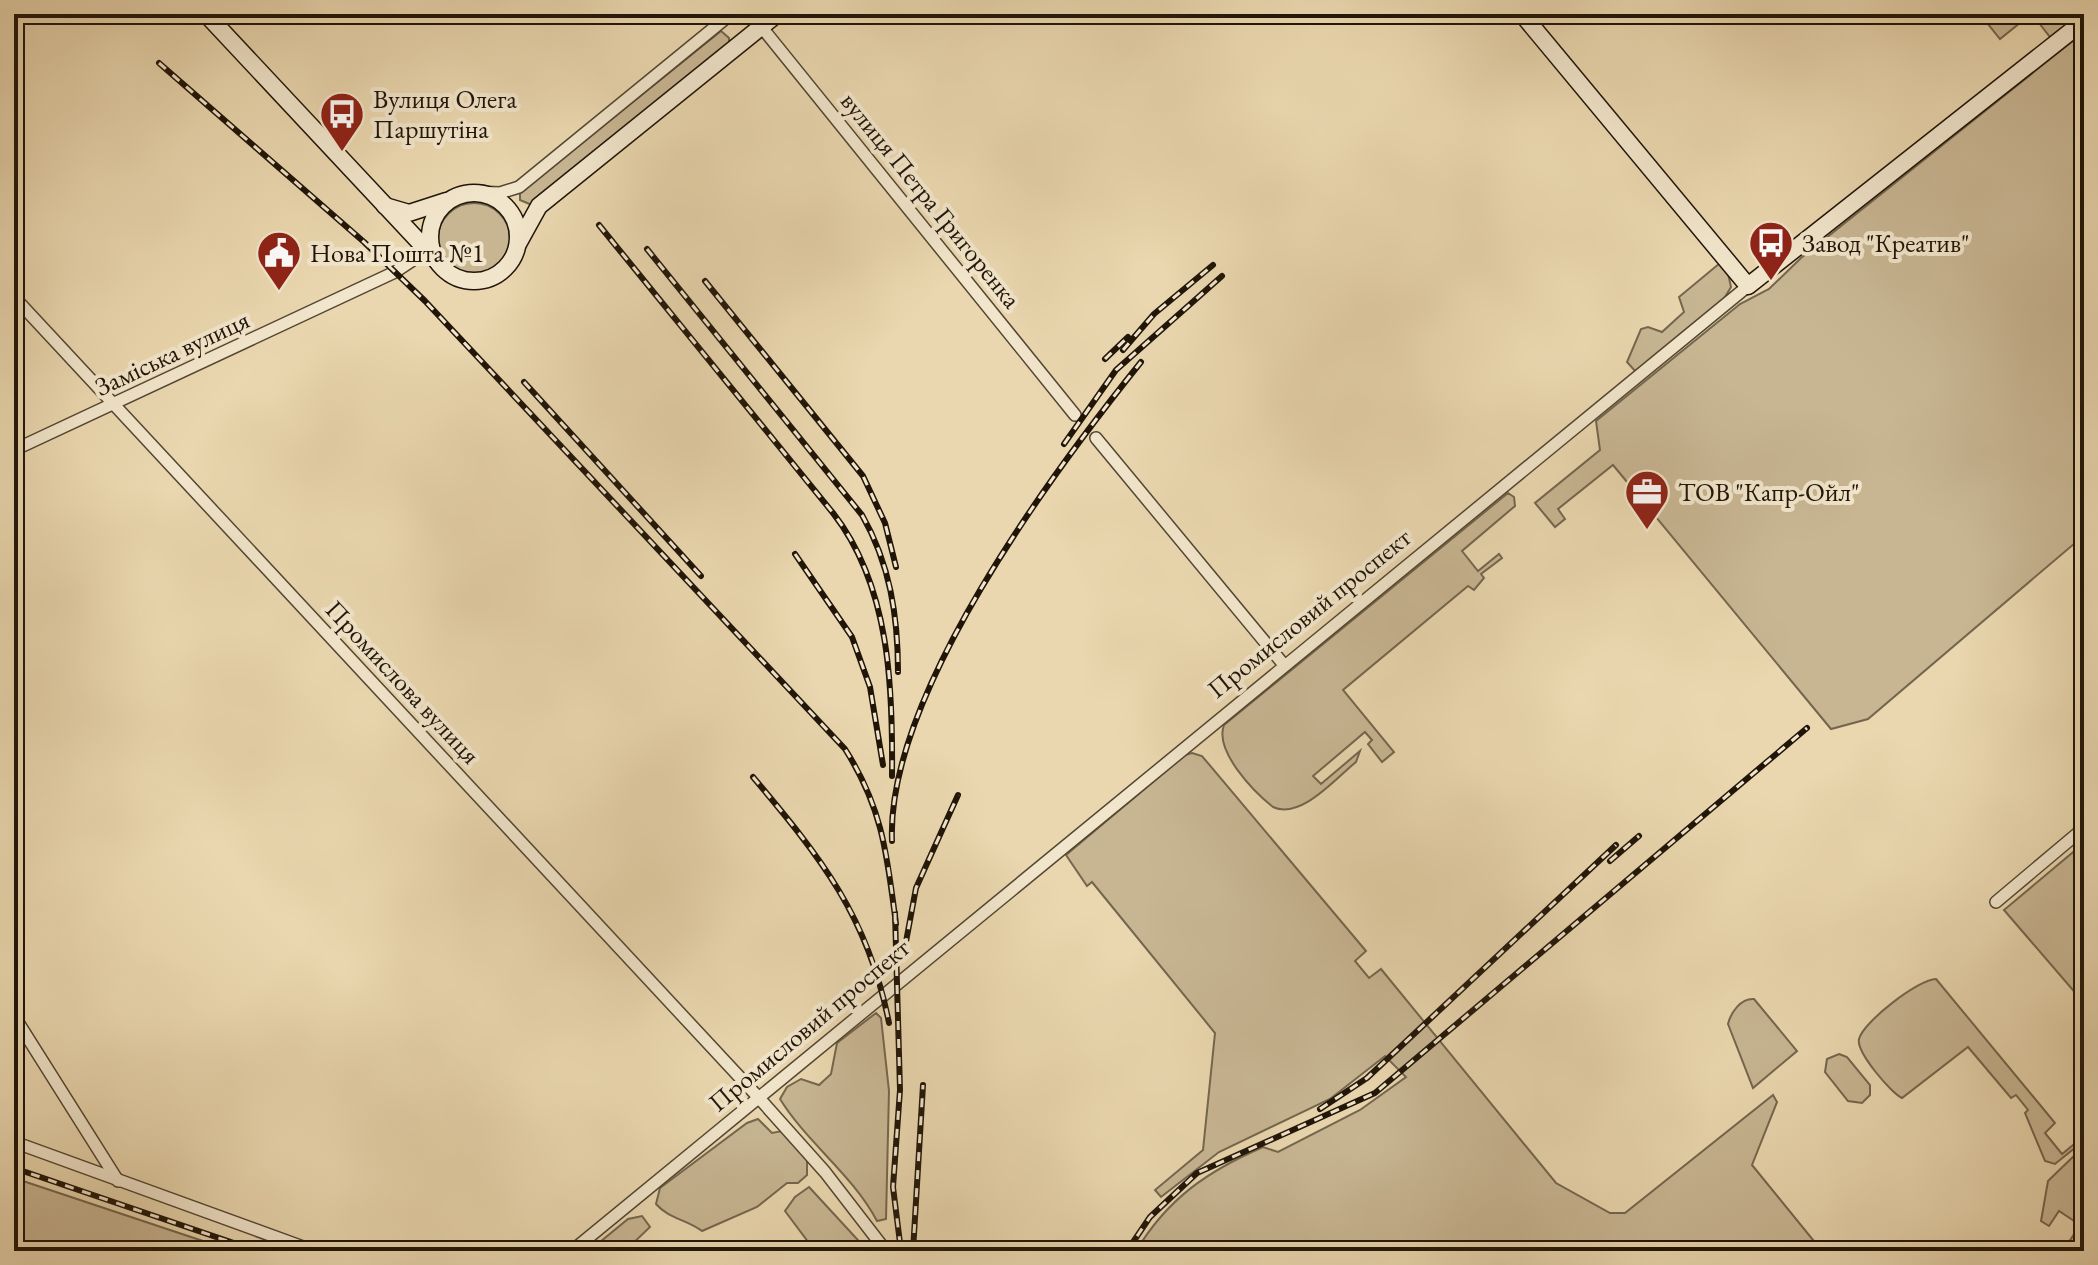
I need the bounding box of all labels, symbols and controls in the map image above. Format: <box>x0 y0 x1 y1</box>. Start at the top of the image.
place label: Вулиця Олега Паршутіна <box>373 82 517 146</box>
street label: вулиця Петра Григоренка <box>833 85 1029 315</box>
bus stop icon: Вулиця Олега Паршутіна <box>318 90 366 153</box>
bus stop icon: Завод "Креатив" <box>1747 219 1795 282</box>
place label: Завод "Креатив" <box>1802 226 1970 260</box>
public building icon: Нова Пошта №1 <box>255 229 303 292</box>
place label: Нова Пошта №1 <box>310 236 484 270</box>
street label: Заміська вулиця <box>89 302 255 404</box>
office icon: ТОВ "Капр-Ойл" <box>1623 468 1671 531</box>
place label: ТОВ "Капр-Ойл" <box>1678 475 1860 509</box>
street label: Промисловий проспект <box>1200 520 1418 706</box>
street label: Промислова вулиця <box>318 593 488 771</box>
street label: Промисловий проспект <box>701 931 917 1119</box>

